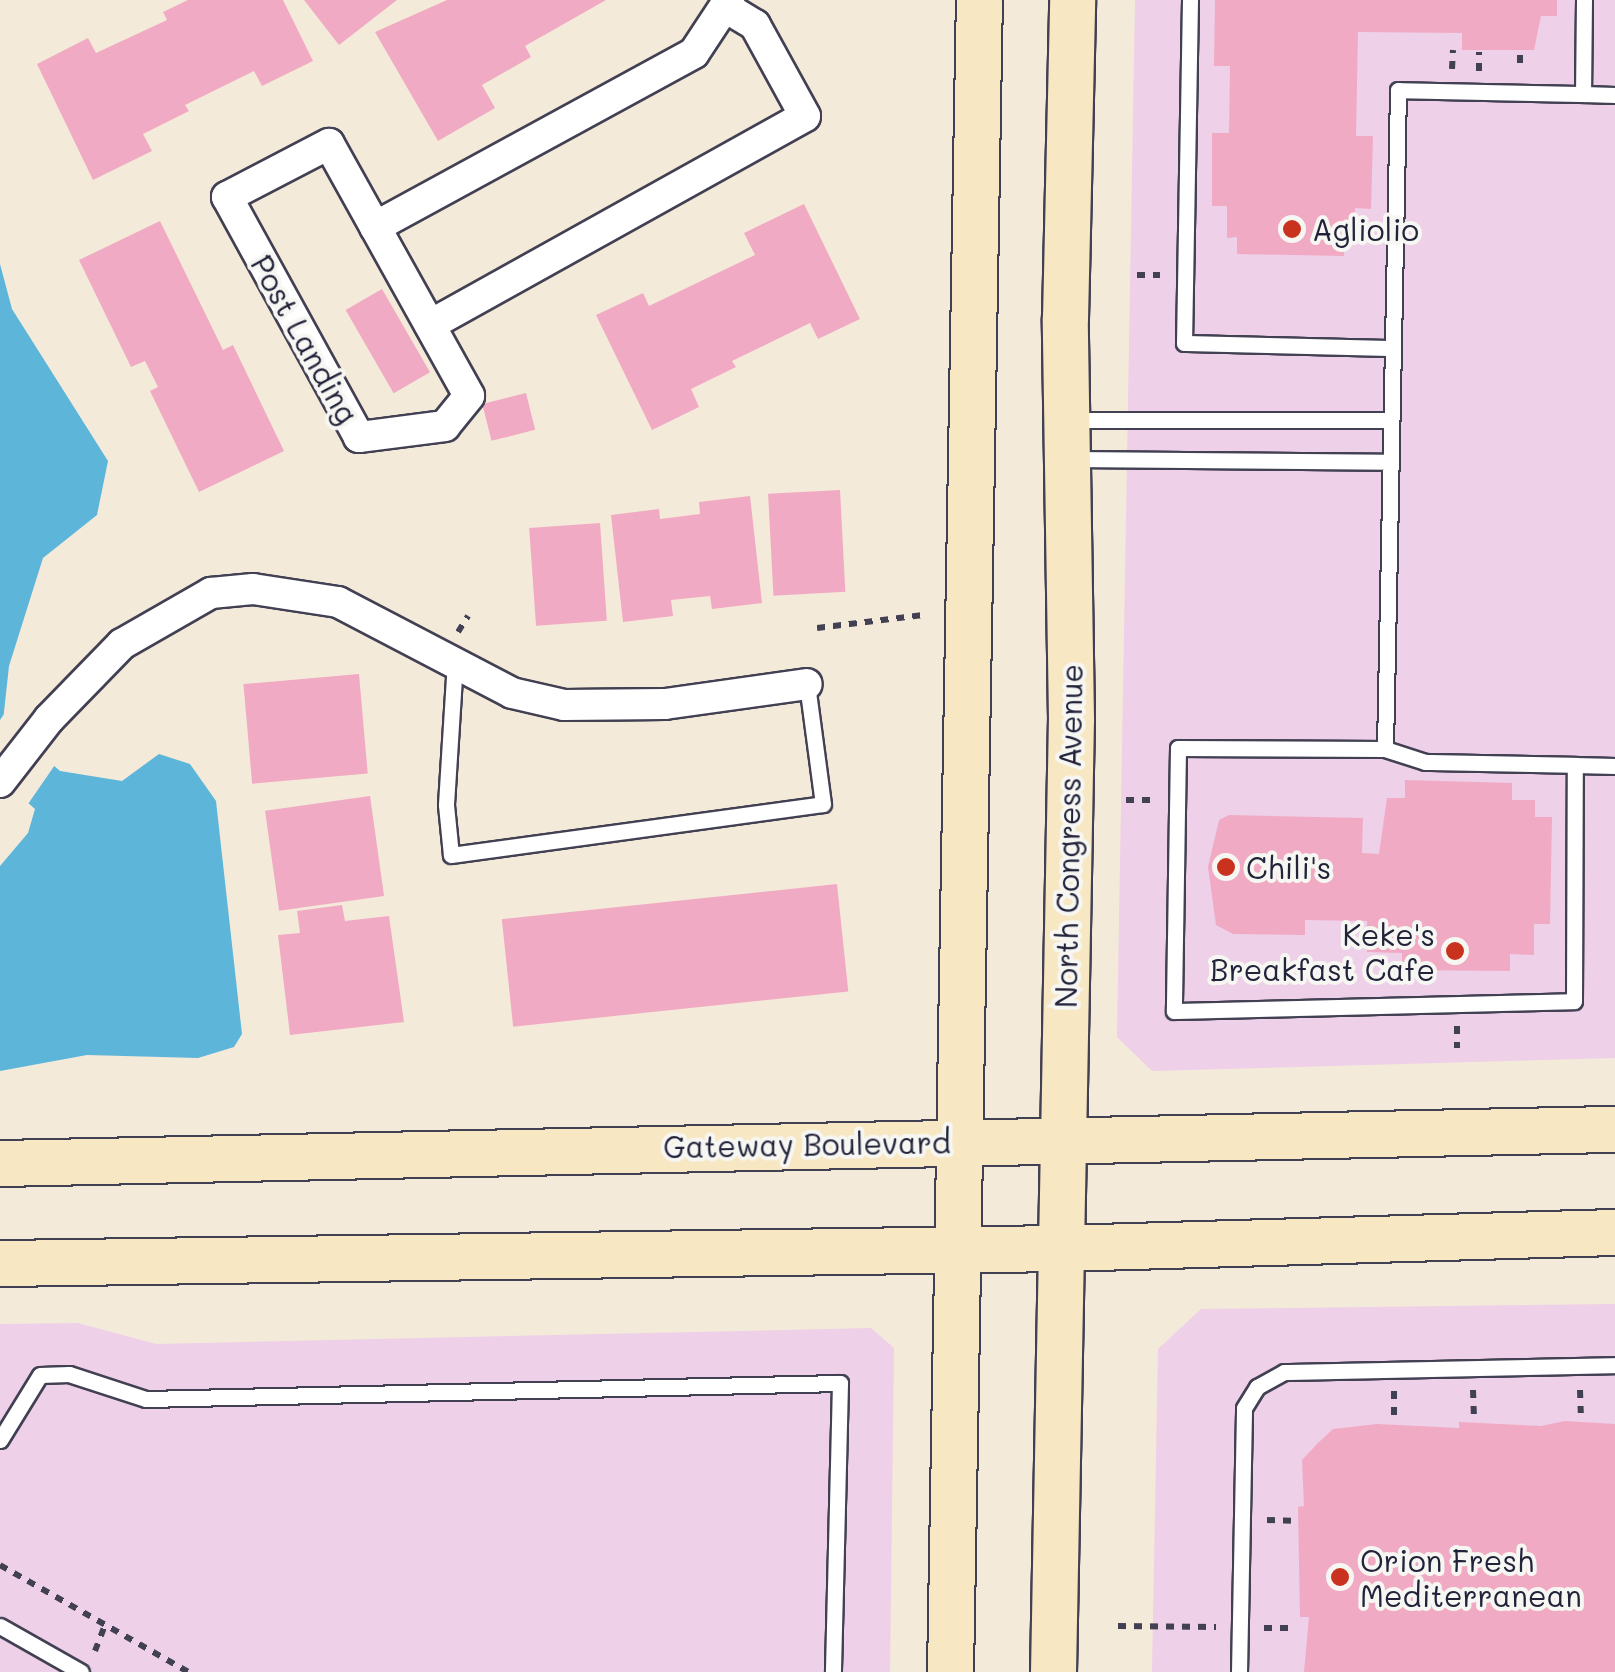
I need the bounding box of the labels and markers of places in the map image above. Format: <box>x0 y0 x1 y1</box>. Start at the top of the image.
place label: Agliolio <box>1312 211 1419 247</box>
marker: Agliolio <box>1281 218 1303 240</box>
place label: Chili's <box>1246 849 1331 885</box>
marker: Chili's <box>1215 856 1237 878</box>
place label: Keke's Breakfast Cafe <box>1210 916 1435 986</box>
marker: Keke's Breakfast Cafe <box>1444 940 1466 962</box>
place label: Orion Fresh Mediterranean <box>1360 1542 1582 1612</box>
marker: Orion Fresh Mediterranean <box>1329 1566 1351 1588</box>

